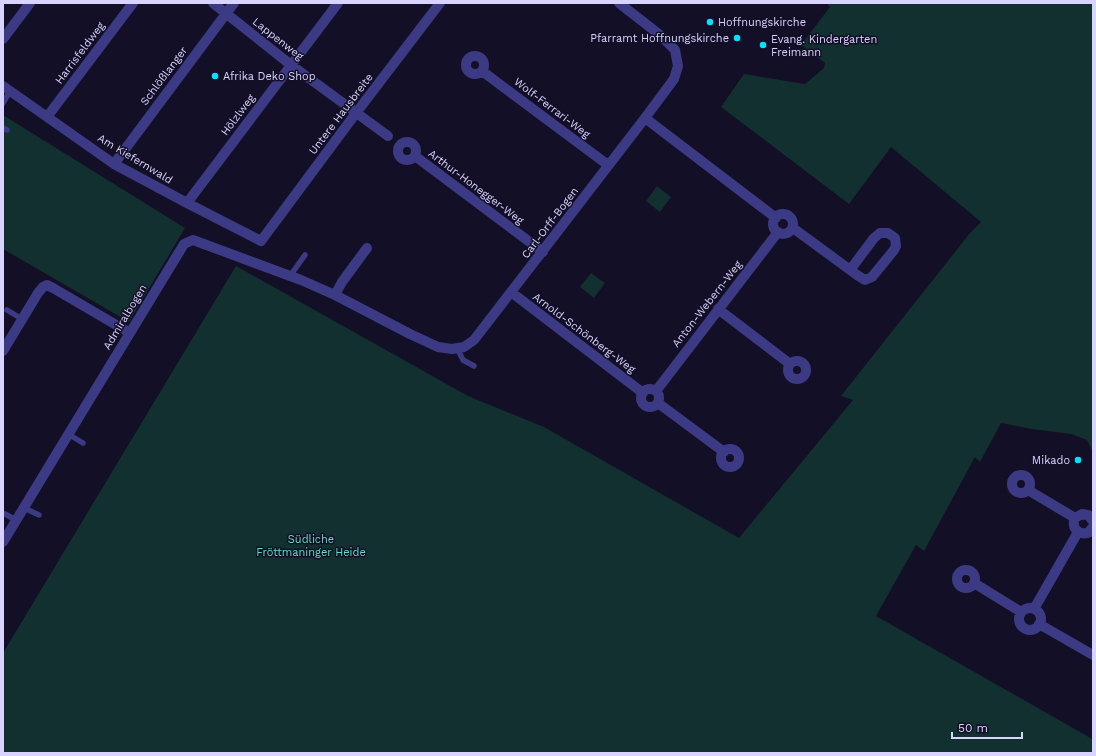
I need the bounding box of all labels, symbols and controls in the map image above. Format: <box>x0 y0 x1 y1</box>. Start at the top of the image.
street label: Lappenweg <box>250 15 306 63</box>
place label: Hoffnungskirche <box>718 16 806 29</box>
marker: Hoffnungskirche <box>705 17 715 27</box>
street label: Harrisfeldweg <box>53 19 108 86</box>
place label: Pfarramt Hoffnungskirche <box>590 32 729 45</box>
marker: Pfarramt Hoffnungskirche <box>732 33 742 43</box>
place label: Evang. Kindergarten Freimann <box>771 33 877 59</box>
marker: Evang. Kindergarten Freimann <box>758 40 768 50</box>
street label: Schlößlanger <box>138 44 191 108</box>
place label: Afrika Deko Shop <box>223 70 316 83</box>
marker: Afrika Deko Shop <box>210 71 220 81</box>
street label: Untere Hausbreite <box>306 71 376 157</box>
street label: Wolf-Ferrari-Weg <box>511 75 593 141</box>
street label: Hölzlweg <box>218 92 258 138</box>
street label: Am Kiefernwald <box>95 131 175 187</box>
street label: Arthur-Honegger-Weg <box>426 147 526 227</box>
street label: Carl-Orff-Bogen <box>519 185 581 261</box>
street label: Anton-Webern-Weg <box>669 258 745 350</box>
street label: Admiralbogen <box>100 282 150 352</box>
street label: Arnold-Schönberg-Weg <box>530 290 638 376</box>
place label: Mikado <box>1032 454 1070 467</box>
marker: Mikado <box>1073 455 1083 465</box>
park label: Südliche Fröttmaninger Heide <box>256 533 366 559</box>
scale bar <box>952 714 1022 740</box>
text: 50 m <box>958 721 988 735</box>

